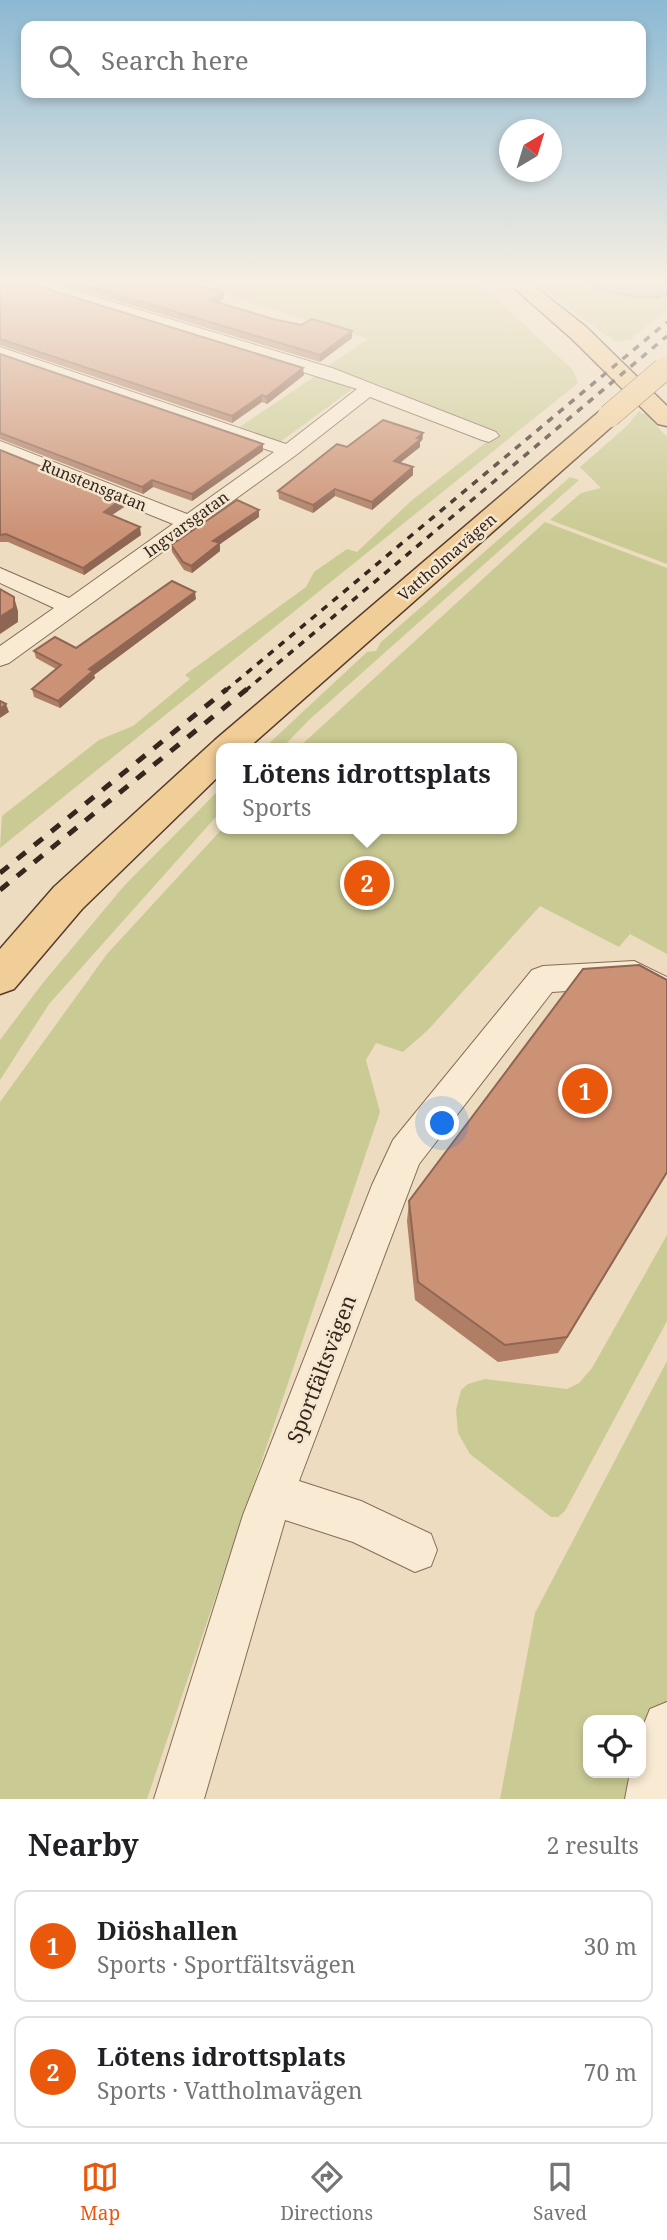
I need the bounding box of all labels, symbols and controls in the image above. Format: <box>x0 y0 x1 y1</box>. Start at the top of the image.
search box <box>21 21 646 98</box>
icon: search <box>45 41 83 79</box>
text: Search here <box>101 42 249 78</box>
north arrow <box>499 119 562 182</box>
street label: Runstensgatan <box>38 454 150 516</box>
street label: Ingvarsgatan <box>139 486 233 562</box>
street label: Vattholmavägen <box>393 508 501 606</box>
popup <box>216 743 517 834</box>
text: Lötens idrottsplats <box>242 755 491 791</box>
text: Sports <box>242 791 311 823</box>
pin: 2 <box>344 857 390 909</box>
pin: 1 <box>562 1065 608 1117</box>
your location <box>425 1106 459 1140</box>
street label: Sportfältsvägen <box>280 1291 362 1447</box>
map controls <box>583 1715 646 1778</box>
button: locate <box>583 1715 646 1778</box>
text: Nearby <box>28 1824 139 1865</box>
text: 2 results <box>546 1829 639 1861</box>
text: Diöshallen <box>97 1912 238 1948</box>
text: 1 <box>47 1930 60 1962</box>
text: 30 m <box>584 1930 637 1962</box>
text: Sports · Sportfältsvägen <box>97 1948 356 1980</box>
text: Lötens idrottsplats <box>97 2038 346 2074</box>
text: 2 <box>47 2056 60 2088</box>
text: 70 m <box>584 2056 637 2088</box>
text: Sports · Vattholmavägen <box>97 2074 363 2106</box>
tab: Map <box>80 2158 120 2226</box>
tab: Directions <box>280 2158 373 2226</box>
tab: Saved <box>533 2158 587 2226</box>

